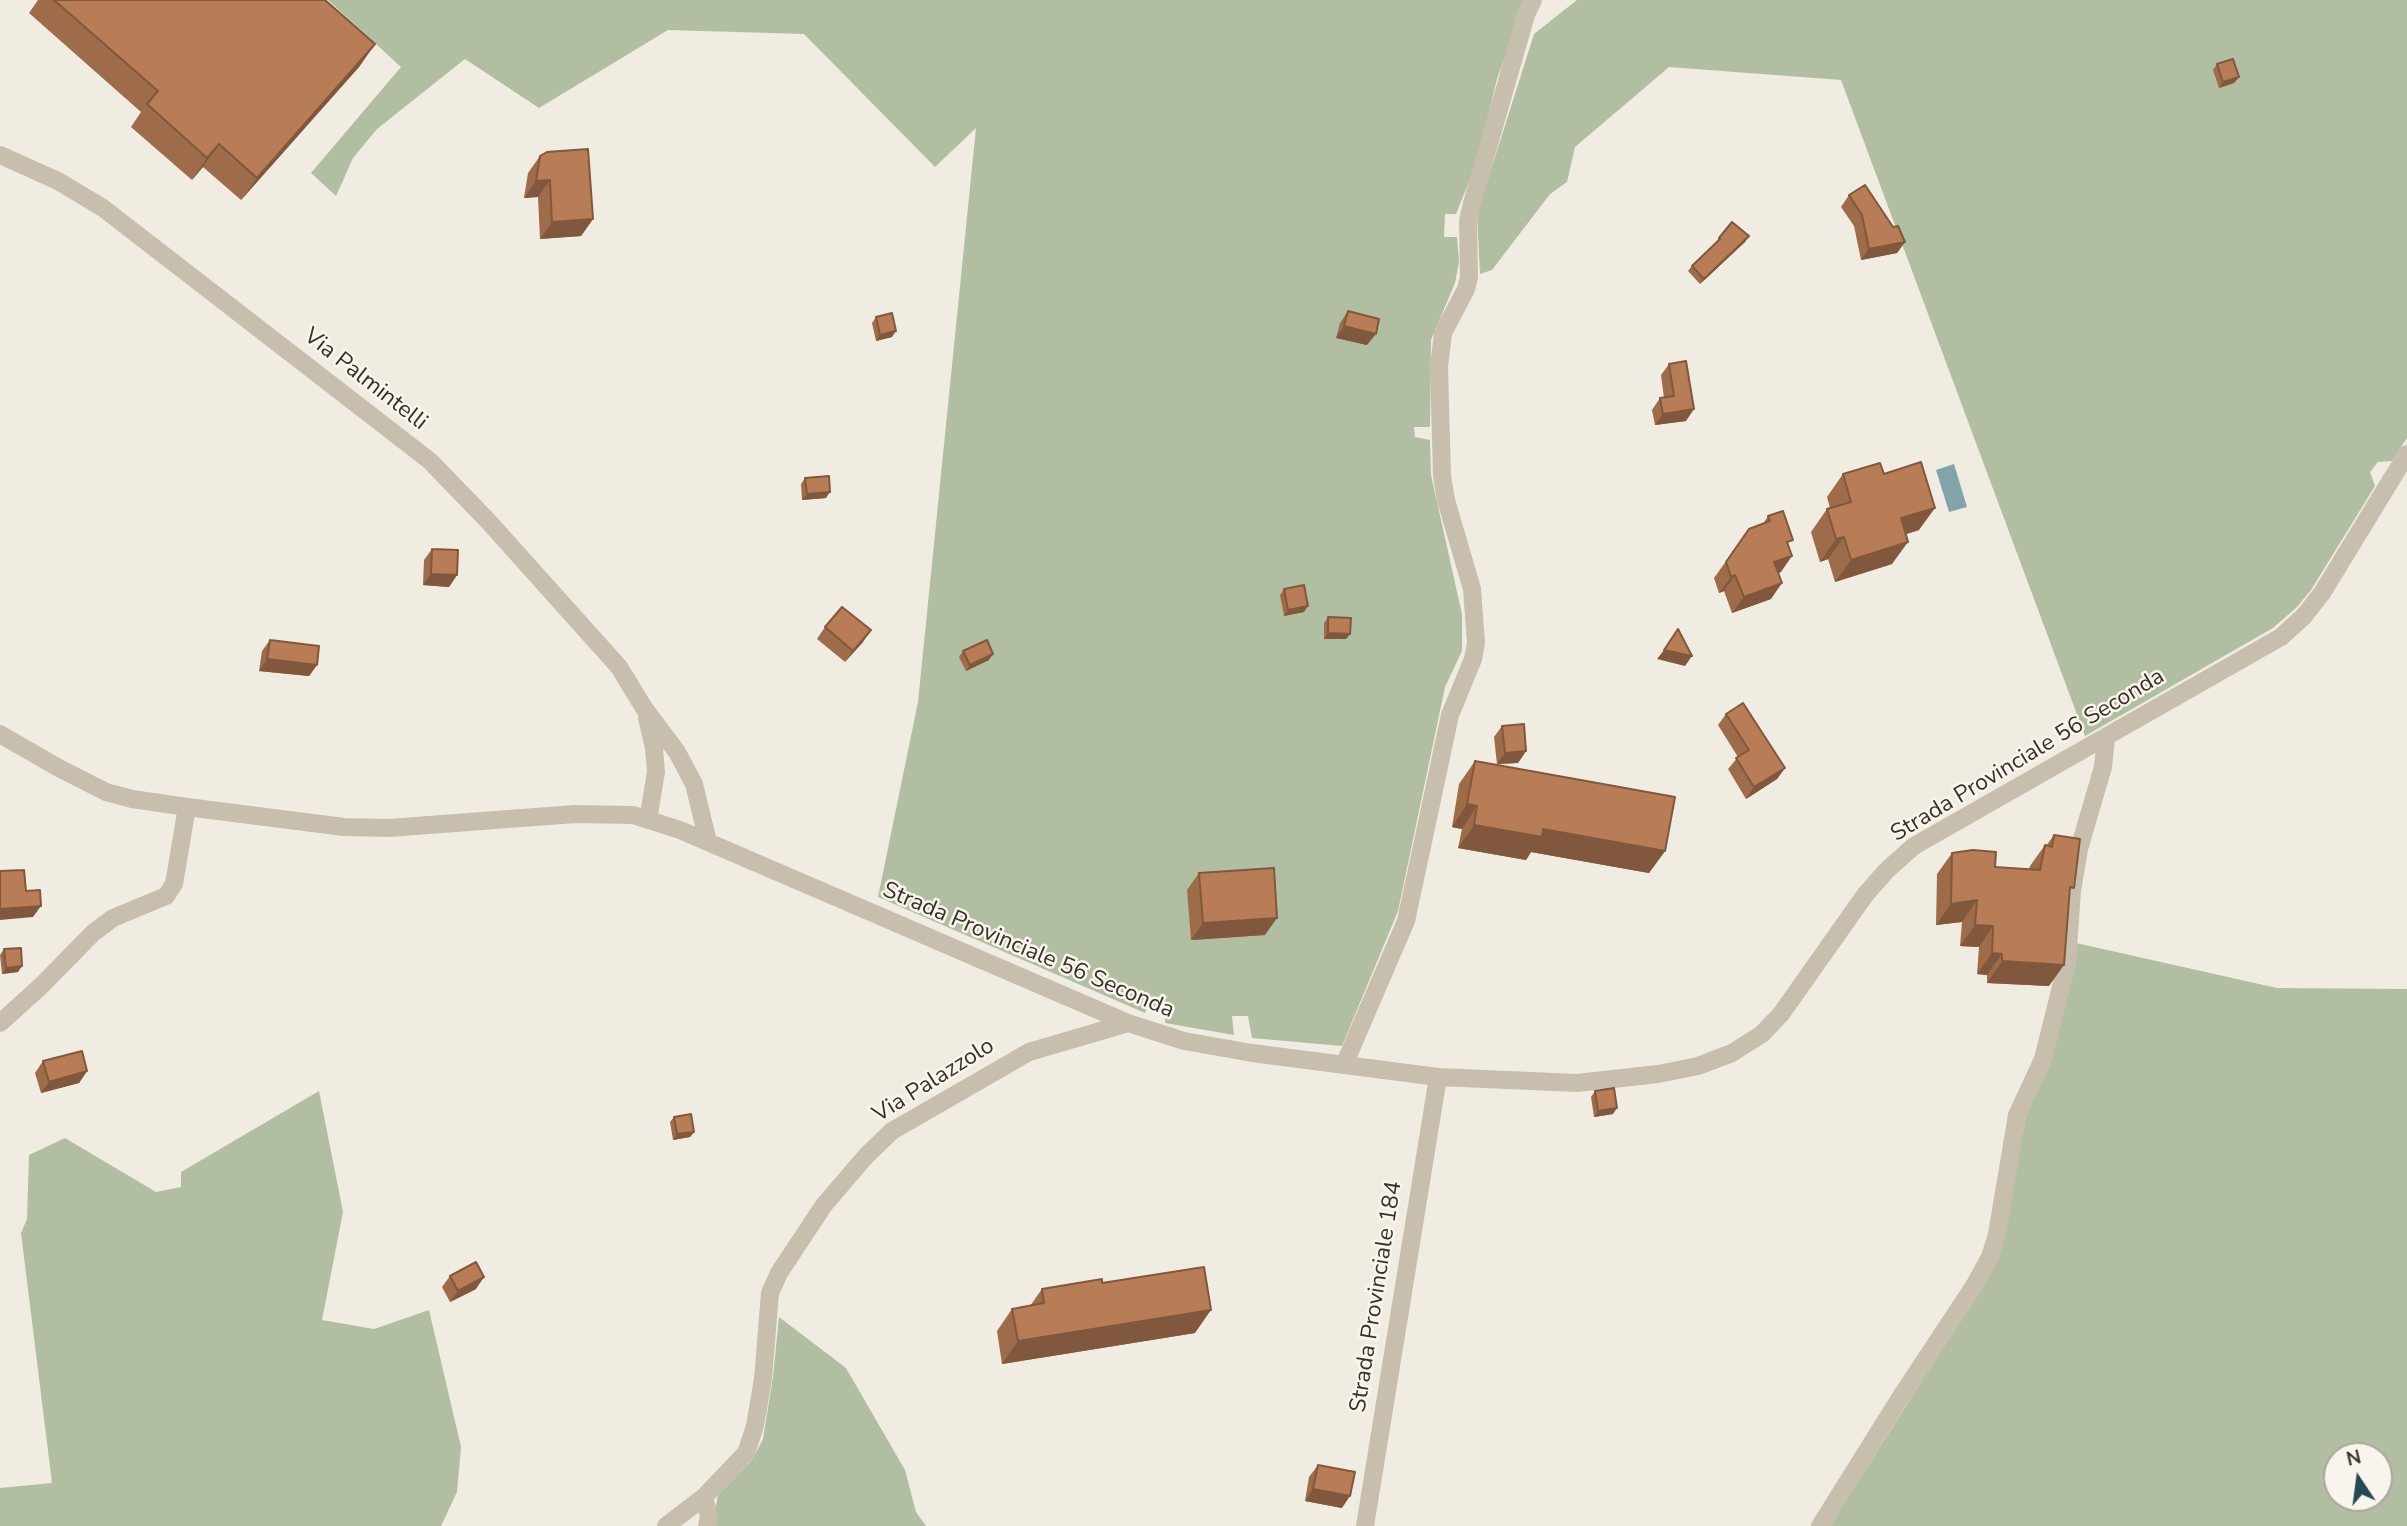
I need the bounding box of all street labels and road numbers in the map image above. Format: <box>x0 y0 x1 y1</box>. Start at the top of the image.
street label: Via Palmintelli <box>298 323 432 437</box>
street label: Strada Provinciale 56 Seconda <box>1886 663 2170 849</box>
street label: Strada Provinciale 56 Seconda <box>878 877 1178 1025</box>
street label: Via Palazzolo <box>868 1033 1000 1129</box>
street label: Strada Provinciale 184 <box>1345 1179 1409 1415</box>

